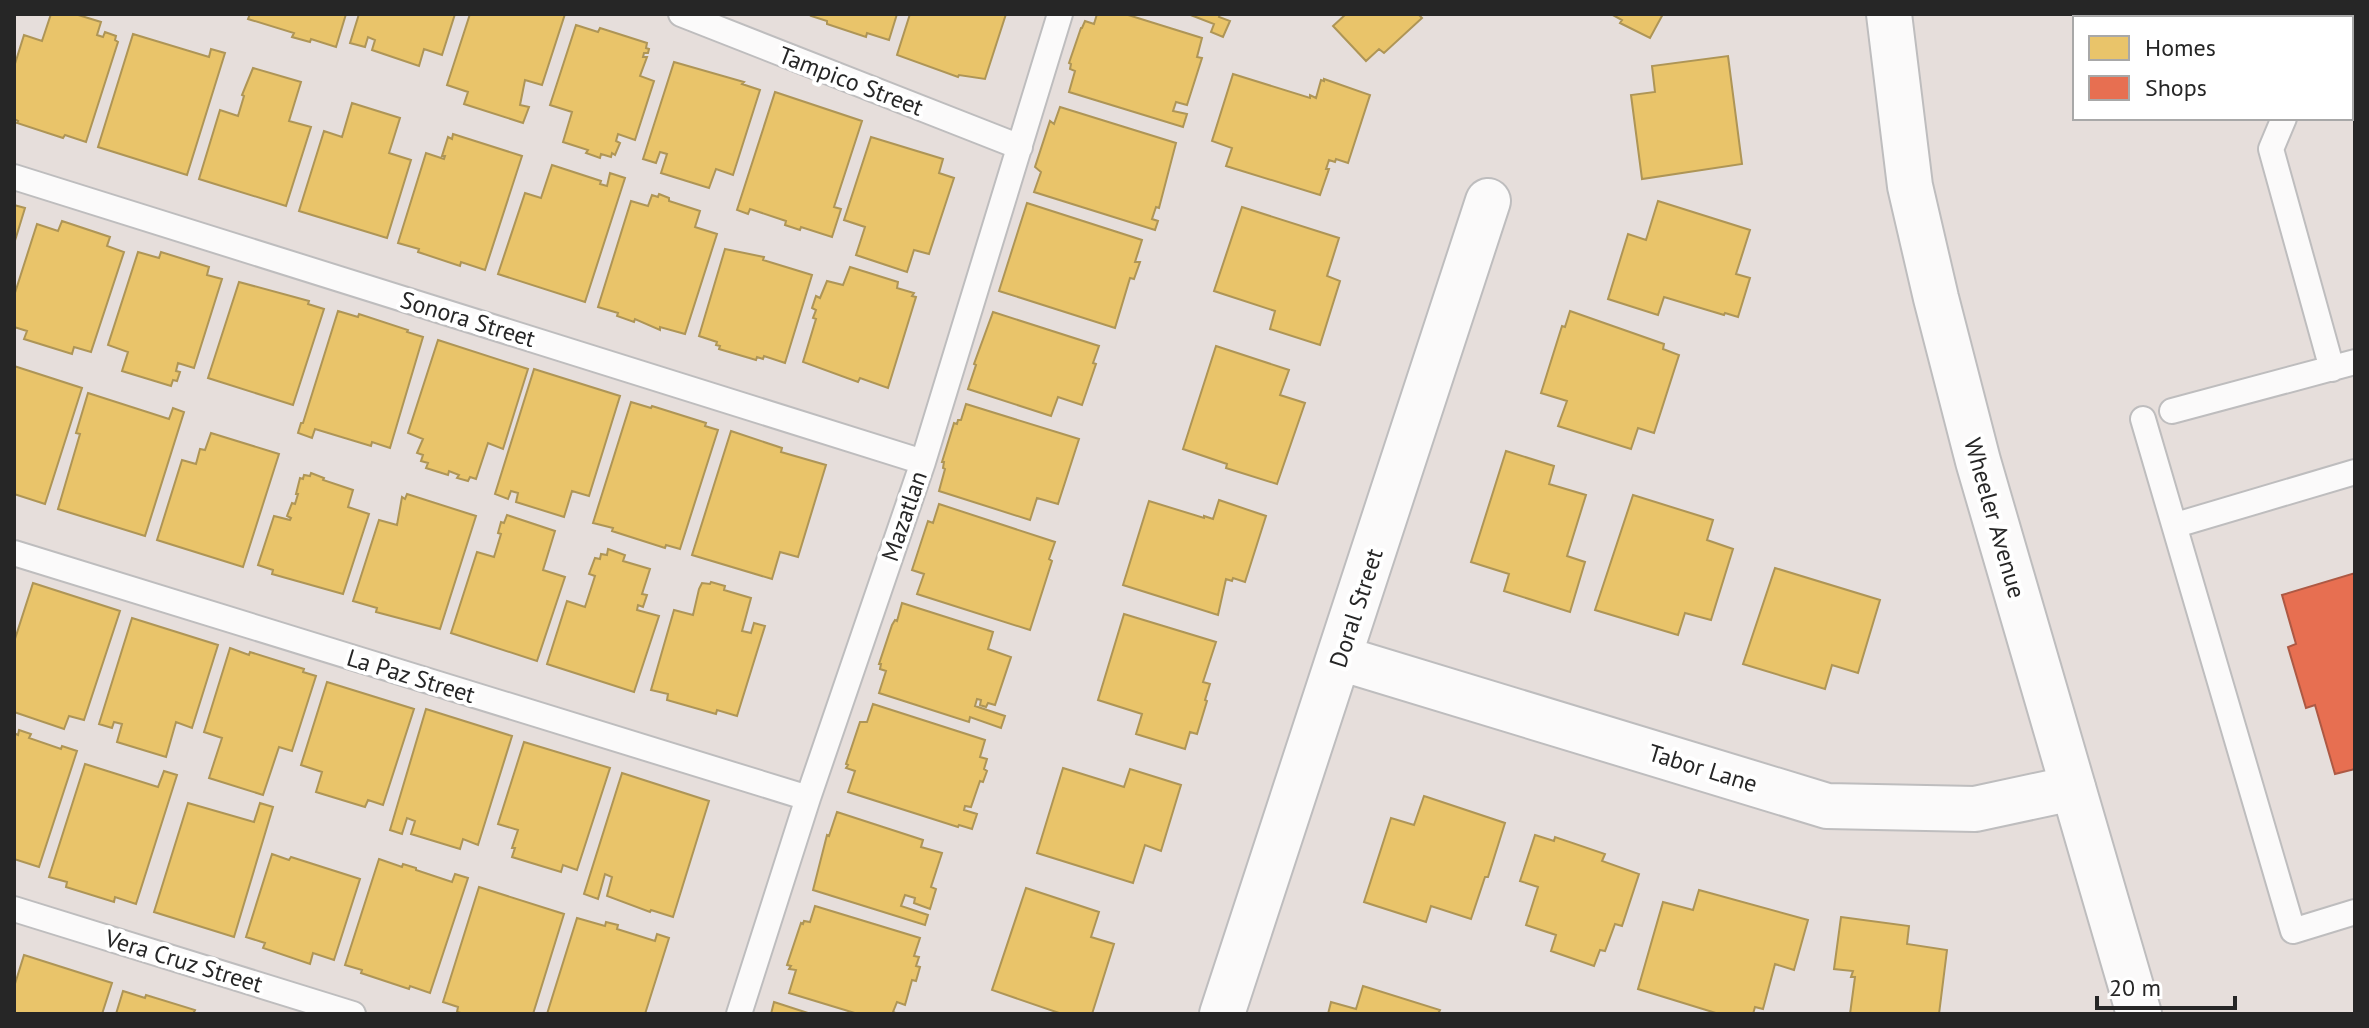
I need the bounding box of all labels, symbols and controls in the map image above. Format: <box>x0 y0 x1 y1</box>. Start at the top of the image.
legend <box>2073 16 2353 120</box>
text: Homes <box>2145 32 2216 63</box>
street label: Tampico Street <box>774 39 928 123</box>
text: Shops <box>2145 72 2207 103</box>
street label: Sonora Street <box>397 284 539 354</box>
street label: Wheeler Avenue <box>1957 434 2033 602</box>
street label: Mazatlan <box>874 467 934 565</box>
street label: Doral Street <box>1322 545 1390 671</box>
street label: La Paz Street <box>343 642 479 710</box>
street label: Tabor Lane <box>1645 737 1761 799</box>
street label: Vera Cruz Street <box>101 922 266 1000</box>
scale bar <box>2097 960 2235 1010</box>
text: 20 m <box>2109 972 2161 1003</box>

